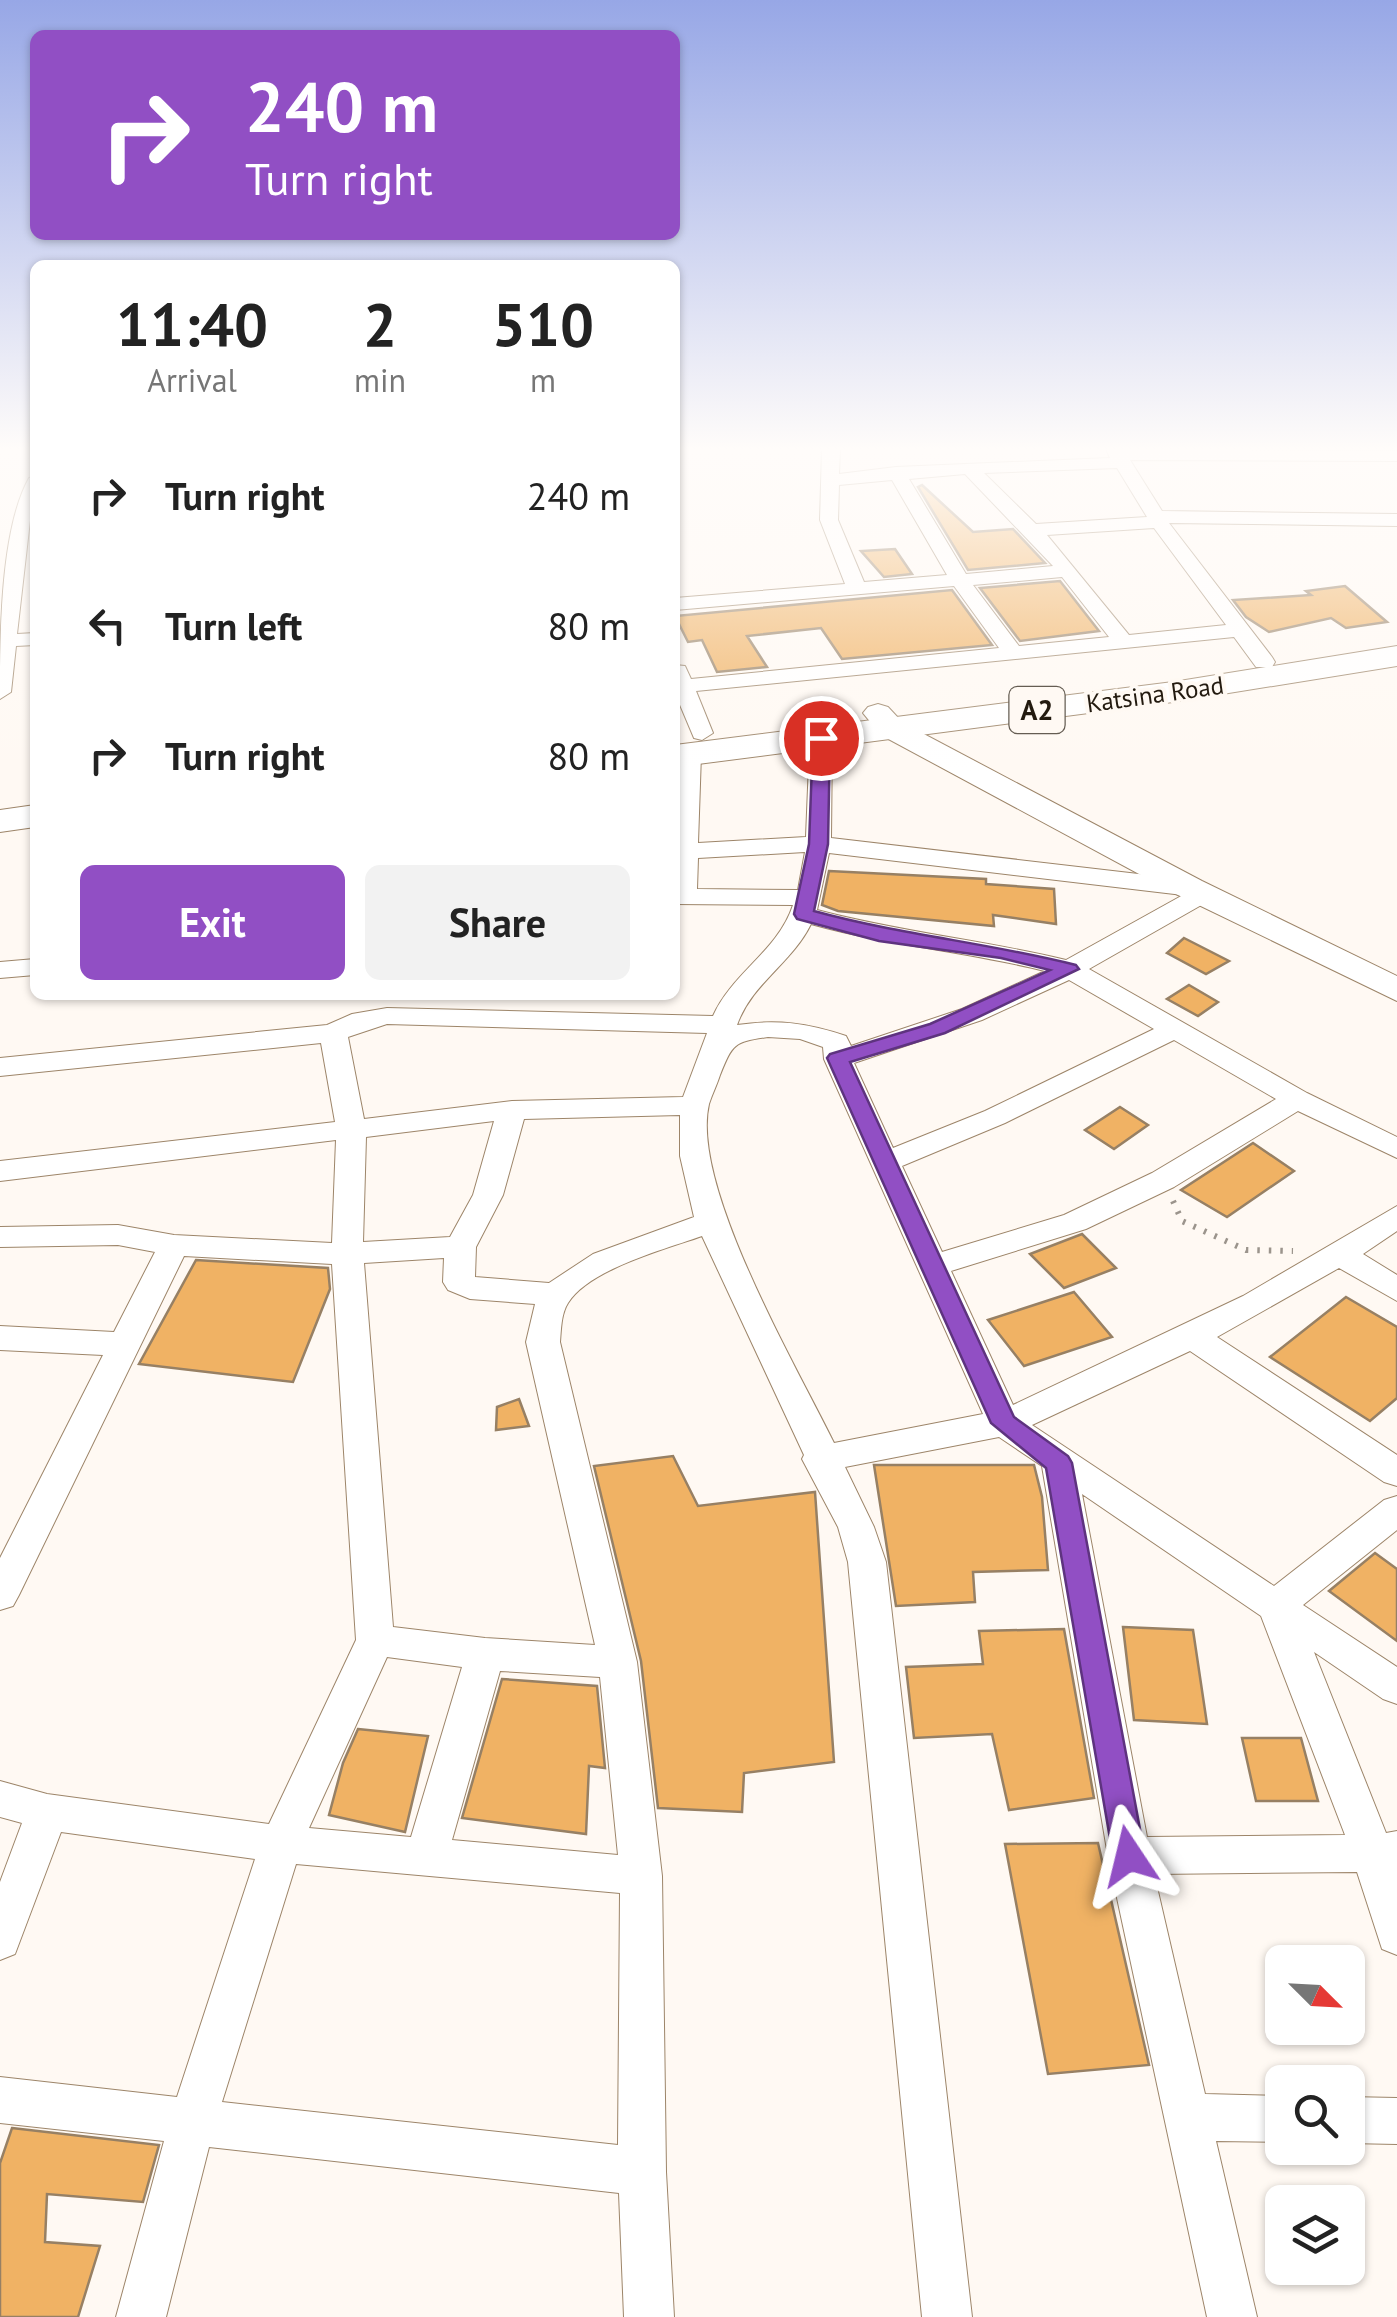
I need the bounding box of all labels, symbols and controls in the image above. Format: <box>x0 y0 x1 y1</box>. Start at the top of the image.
text: 240 m <box>245 61 438 151</box>
icon: right <box>80 70 210 200</box>
text: Turn right <box>245 149 433 207</box>
text: 11:40 <box>116 285 268 363</box>
text: 2 <box>363 285 397 363</box>
text: 510 <box>492 285 594 363</box>
text: Arrival <box>147 359 237 401</box>
text: min <box>354 359 406 401</box>
text: m <box>530 359 556 401</box>
icon: right <box>80 468 135 523</box>
text: Turn right <box>165 471 325 520</box>
text: 240 m <box>527 471 630 520</box>
icon: left <box>80 598 135 653</box>
text: Turn left <box>165 601 302 650</box>
text: 80 m <box>548 601 630 650</box>
street label: Katsina Road <box>1084 669 1226 719</box>
road number: A2 <box>1010 687 1064 733</box>
pin <box>779 696 864 781</box>
icon: arrive <box>794 711 849 766</box>
icon: right <box>80 728 135 783</box>
text: Turn right <box>165 731 325 780</box>
text: 80 m <box>548 731 630 780</box>
button: Exit <box>80 865 345 980</box>
button: Share <box>365 865 630 980</box>
position arrow <box>1077 1804 1181 1908</box>
north arrow <box>1265 1945 1365 2045</box>
map controls <box>1265 1945 1365 2285</box>
button: search <box>1265 2065 1365 2165</box>
button: layers <box>1265 2185 1365 2285</box>

